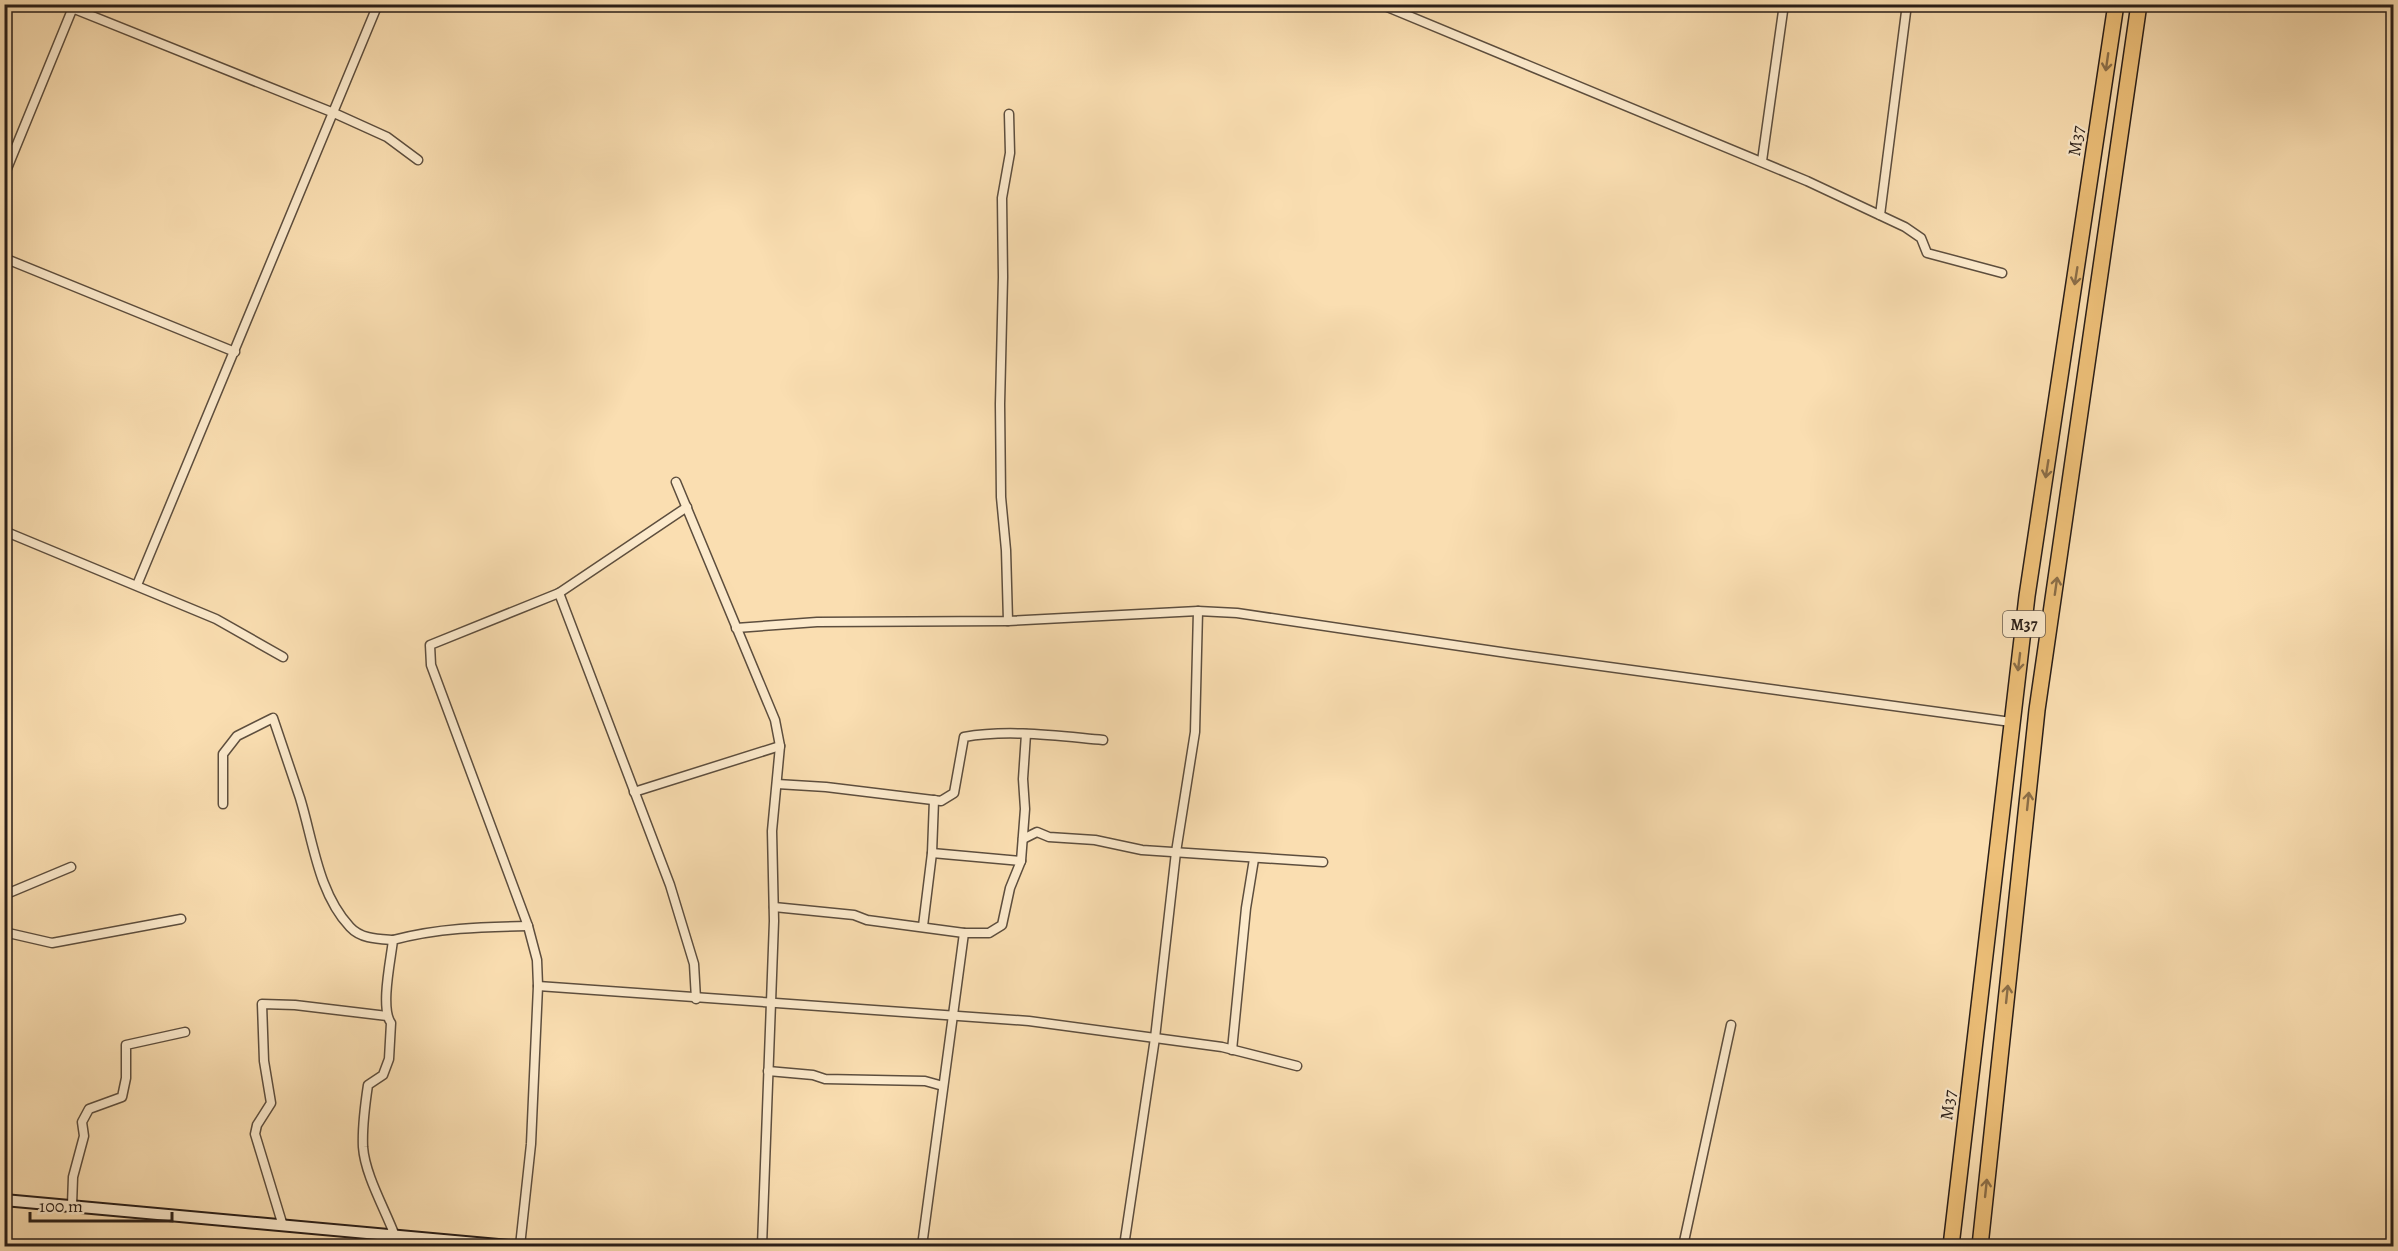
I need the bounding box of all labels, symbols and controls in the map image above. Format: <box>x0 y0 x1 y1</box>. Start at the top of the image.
one-way arrow <box>2102 52 2113 72</box>
street label: M37 <box>2062 124 2090 158</box>
one-way arrow <box>2070 266 2081 285</box>
one-way arrow <box>2041 458 2052 478</box>
one-way arrow <box>2050 577 2061 597</box>
road number: M37 <box>2003 611 2045 637</box>
one-way arrow <box>2013 651 2024 671</box>
one-way arrow <box>2023 791 2034 811</box>
one-way arrow <box>2002 985 2013 1005</box>
street label: M37 <box>1934 1088 1962 1121</box>
one-way arrow <box>1981 1179 1992 1199</box>
scale bar <box>30 1185 172 1223</box>
text: 100 m <box>39 1194 83 1218</box>

